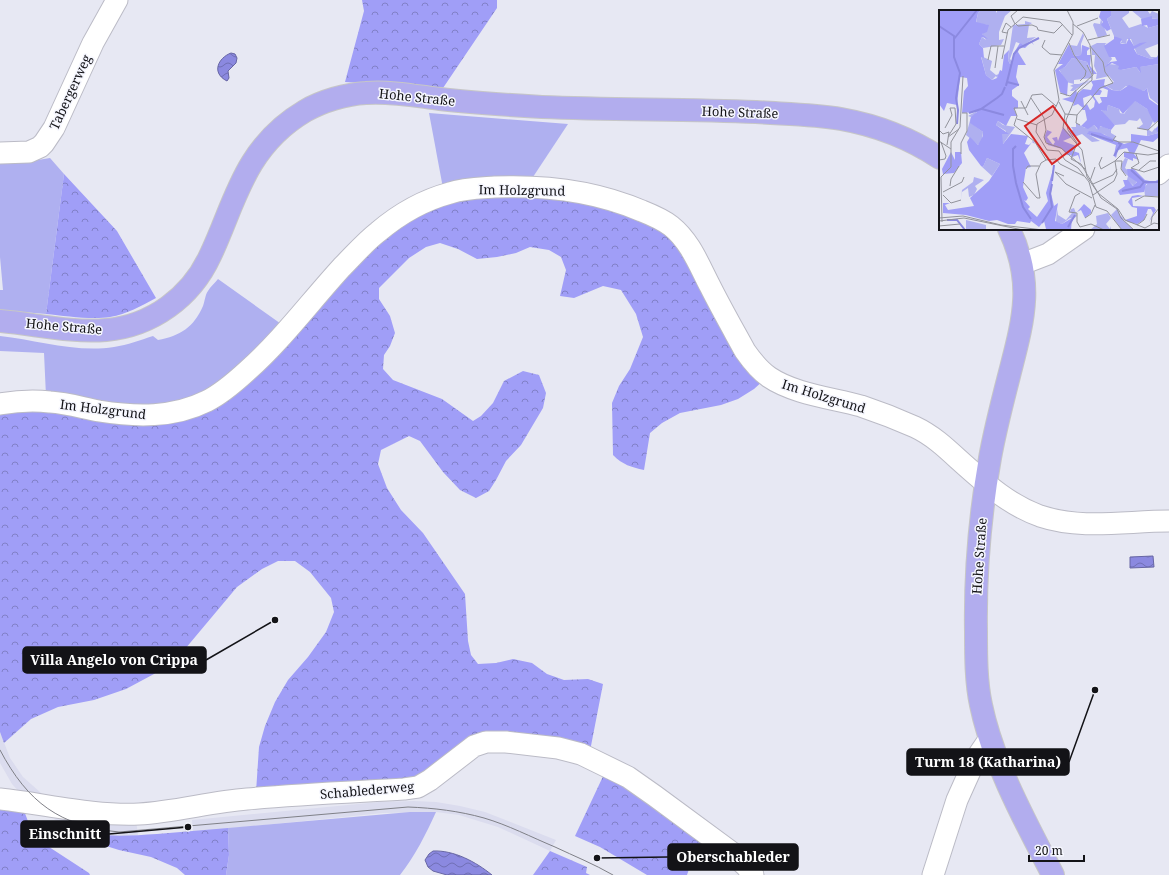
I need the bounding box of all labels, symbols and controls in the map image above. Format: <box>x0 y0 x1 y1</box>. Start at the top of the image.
inset map <box>939 10 1159 230</box>
street label: Tabergerweg <box>45 51 95 133</box>
street label: Hohe Straße <box>378 84 456 110</box>
street label: Hohe Straße <box>701 102 779 122</box>
street label: Im Holzgrund <box>479 180 565 200</box>
street label: Hohe Straße <box>25 314 103 338</box>
street label: Im Holzgrund <box>780 375 868 417</box>
street label: Im Holzgrund <box>59 395 147 423</box>
street label: Hohe Straße <box>967 517 991 595</box>
callout: Villa Angelo von Crippa <box>23 647 206 673</box>
text: Villa Angelo von Crippa <box>30 650 198 669</box>
callout: Turm 18 (Katharina) <box>907 749 1069 775</box>
text: Turm 18 (Katharina) <box>915 752 1061 771</box>
street label: Schablederweg <box>319 777 415 803</box>
callout: Einschnitt <box>21 821 109 847</box>
text: Einschnitt <box>29 824 102 843</box>
scale bar <box>1029 837 1084 863</box>
text: 20 m <box>1035 842 1063 859</box>
callout: Oberschableder <box>668 844 798 870</box>
text: Oberschableder <box>676 847 791 866</box>

